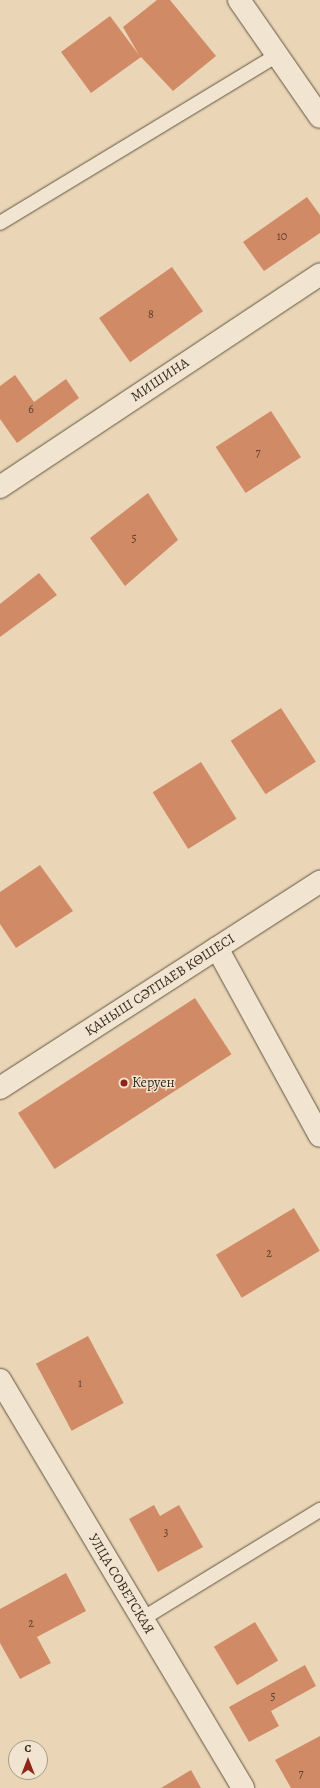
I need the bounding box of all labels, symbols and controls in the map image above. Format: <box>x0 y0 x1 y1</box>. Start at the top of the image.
house number: 10 <box>277 230 287 244</box>
house number: 8 <box>148 308 154 322</box>
street label: МИШИНА <box>128 354 192 406</box>
house number: 6 <box>28 403 34 417</box>
house number: 7 <box>255 446 261 460</box>
house number: 5 <box>131 532 137 546</box>
street label: ҚАНЫШ СӘТПАЕВ КӨШЕСІ <box>82 930 238 1040</box>
place label: Керуен <box>132 1075 175 1091</box>
marker: Керуен <box>119 1078 129 1088</box>
house number: 2 <box>266 1247 272 1261</box>
house number: 1 <box>78 1377 82 1391</box>
house number: 3 <box>164 1526 168 1540</box>
street label: УЛЦА СОВЕТСКАЯ <box>84 1531 158 1637</box>
house number: 2 <box>28 1617 34 1631</box>
house number: 5 <box>270 1690 276 1704</box>
north arrow <box>8 1740 48 1780</box>
text: С <box>25 1741 31 1756</box>
house number: 7 <box>298 1767 304 1781</box>

